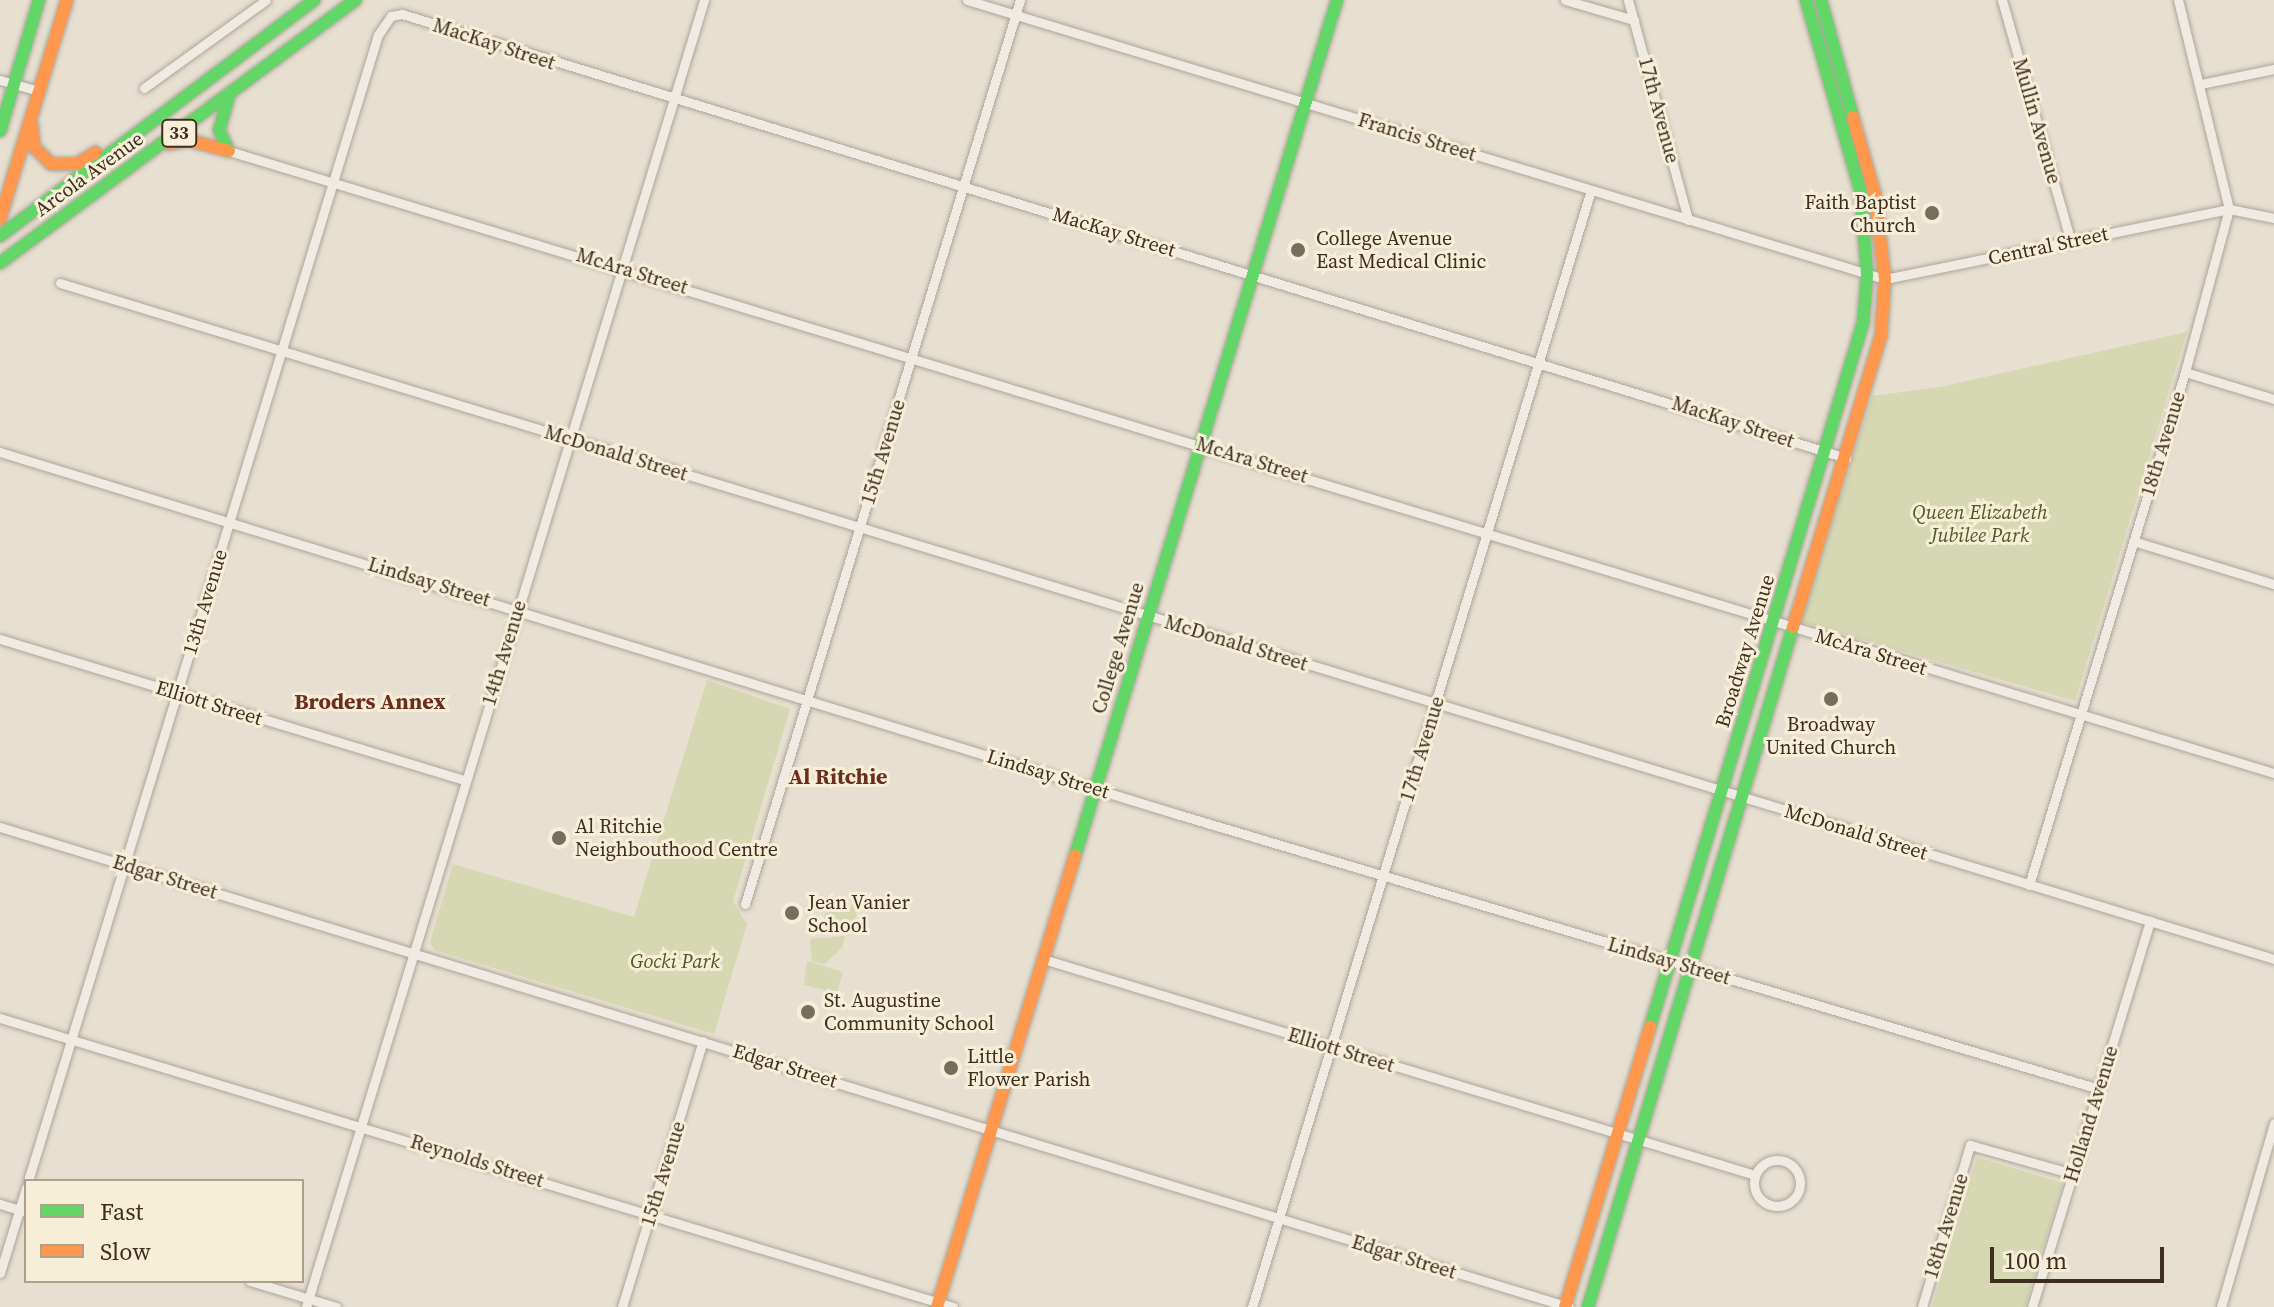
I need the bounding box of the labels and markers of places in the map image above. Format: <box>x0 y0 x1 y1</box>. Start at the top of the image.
place label: Faith Baptist Church <box>1804 190 1916 237</box>
marker: Faith Baptist Church <box>1923 204 1941 222</box>
place label: College Avenue East Medical Clinic <box>1316 226 1486 273</box>
marker: College Avenue East Medical Clinic <box>1287 239 1309 261</box>
marker: Broadway United Church <box>1822 690 1840 708</box>
place label: Broadway United Church <box>1766 712 1896 759</box>
place label: Al Ritchie Neighbouthood Centre <box>575 814 778 861</box>
marker: Al Ritchie Neighbouthood Centre <box>550 829 568 847</box>
place label: Jean Vanier School <box>808 890 911 937</box>
marker: Jean Vanier School <box>783 904 801 922</box>
place label: St. Augustine Community School <box>824 988 994 1035</box>
marker: St. Augustine Community School <box>799 1003 817 1021</box>
place label: Little Flower Parish <box>967 1044 1090 1091</box>
marker: Little Flower Parish <box>942 1059 960 1077</box>

